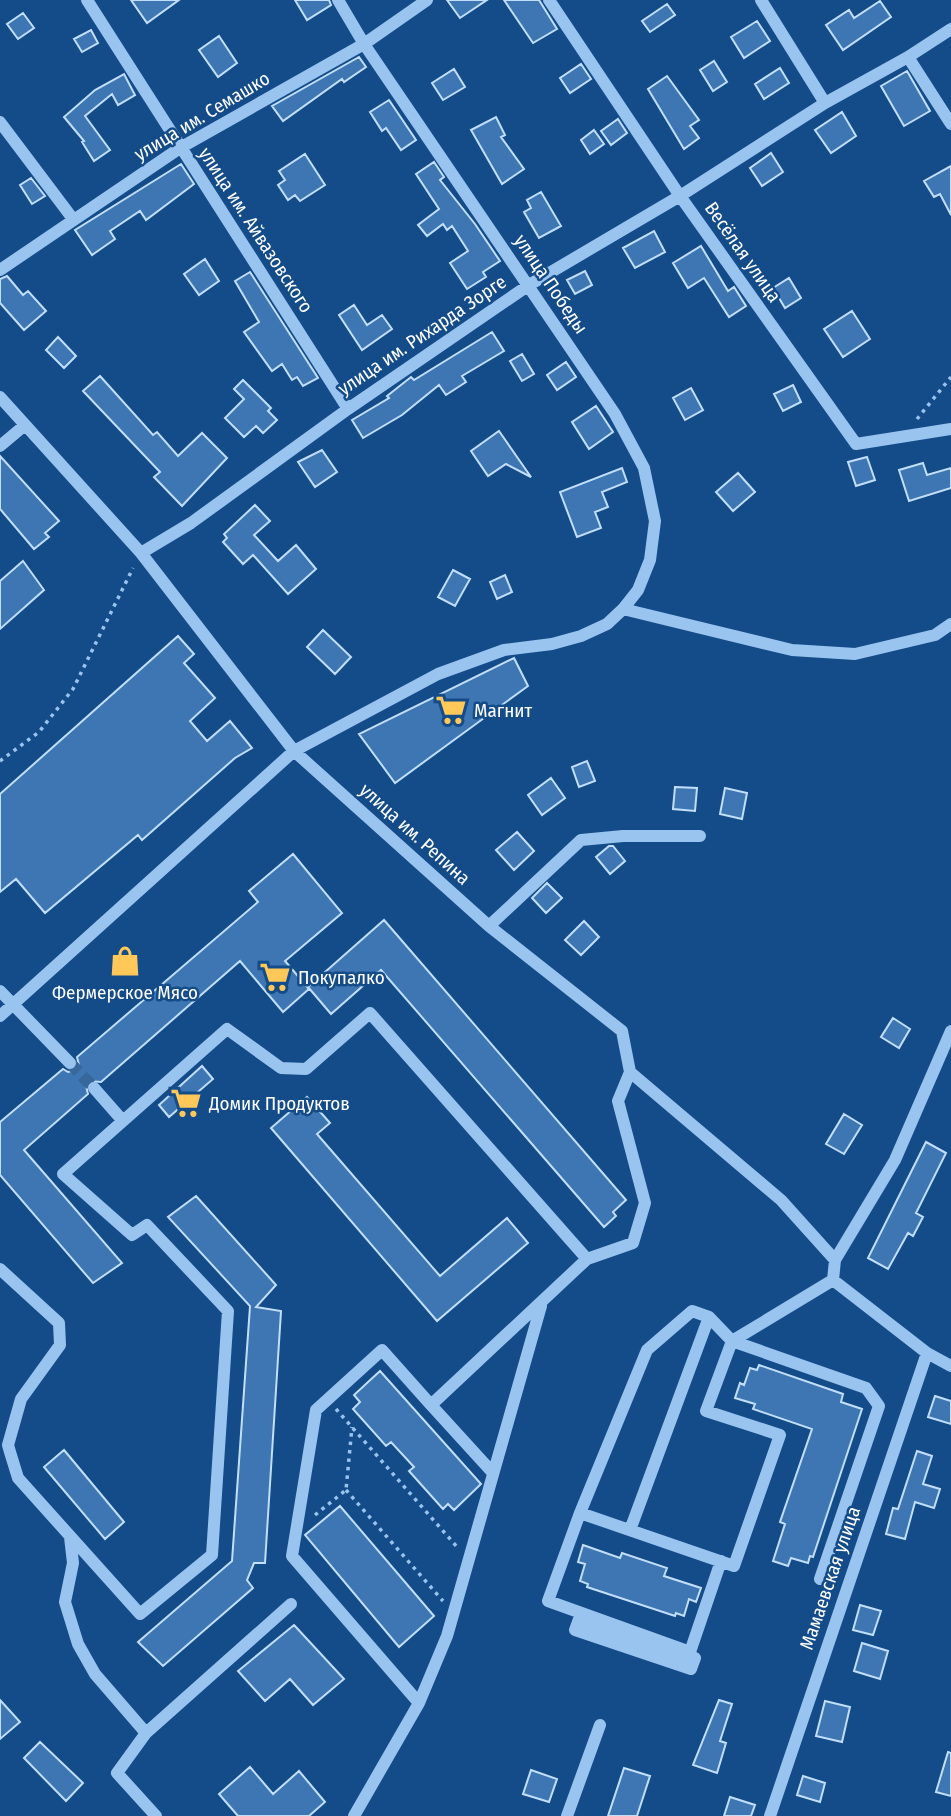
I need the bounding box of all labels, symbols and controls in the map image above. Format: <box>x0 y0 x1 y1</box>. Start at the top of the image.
street label: улица им. Семашко <box>130 66 274 166</box>
street label: улица им. Айвазовского <box>194 143 318 317</box>
street label: Весёлая улица <box>700 197 786 307</box>
street label: улица Победы <box>509 230 593 338</box>
street label: улица им. Рихарда Зорге <box>333 270 511 400</box>
supermarket icon: Магнит <box>434 693 468 727</box>
place label: Магнит <box>474 699 533 722</box>
street label: улица им. Репина <box>355 778 475 890</box>
shop icon: Фермерское Мясо <box>108 944 142 978</box>
supermarket icon: Покупалко <box>258 960 292 994</box>
place label: Покупалко <box>298 966 385 989</box>
place label: Фермерское Мясо <box>52 981 198 1004</box>
supermarket icon: Домик Продуктов <box>169 1086 203 1120</box>
place label: Домик Продуктов <box>208 1092 350 1115</box>
street label: Мамаевская улица <box>795 1503 865 1653</box>

